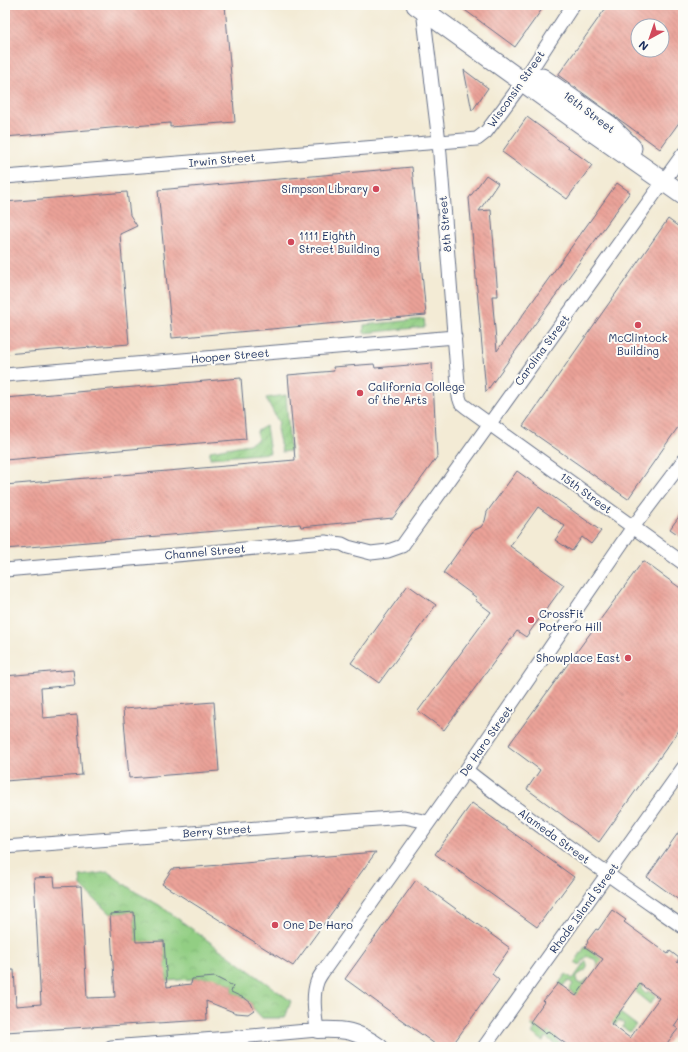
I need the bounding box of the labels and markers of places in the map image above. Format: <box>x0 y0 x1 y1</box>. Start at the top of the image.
place label: Simpson Library <box>282 181 368 196</box>
marker: Simpson Library <box>371 184 381 194</box>
place label: 1111 Eighth Street Building <box>299 228 379 256</box>
marker: 1111 Eighth Street Building <box>286 237 296 247</box>
marker: McClintock Building <box>633 320 643 330</box>
place label: McClintock Building <box>609 330 668 358</box>
place label: California College of the Arts <box>368 379 465 407</box>
marker: California College of the Arts <box>355 388 365 398</box>
place label: CrossFit Potrero Hill <box>539 606 602 634</box>
marker: CrossFit Potrero Hill <box>526 615 536 625</box>
place label: Showplace East <box>536 650 620 665</box>
marker: Showplace East <box>623 653 633 663</box>
place label: One De Haro <box>283 917 353 932</box>
marker: One De Haro <box>270 920 280 930</box>

